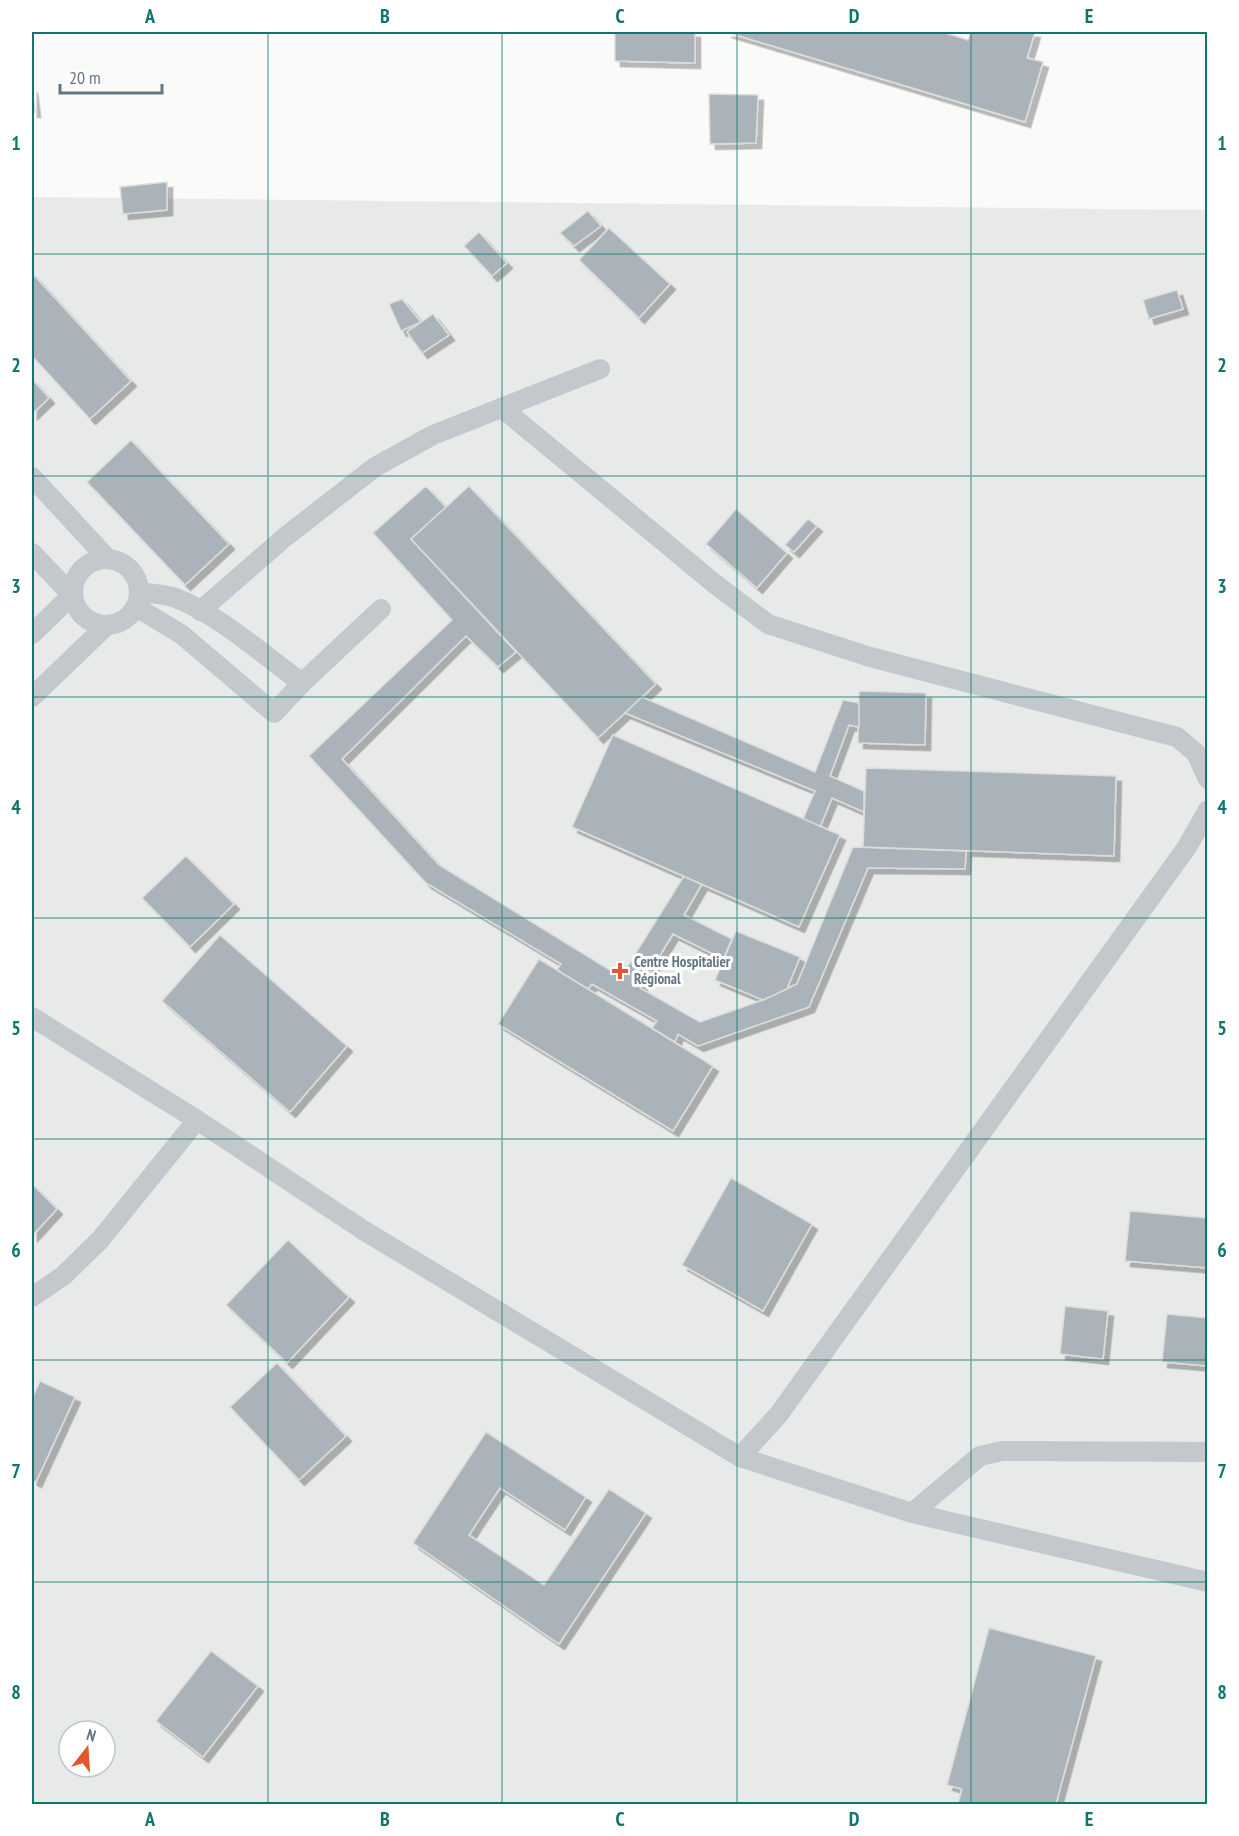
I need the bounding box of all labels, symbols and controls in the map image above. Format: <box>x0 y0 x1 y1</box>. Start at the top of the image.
text: A <box>144 3 156 29</box>
text: B <box>380 3 390 29</box>
text: C <box>615 3 625 29</box>
text: D <box>849 3 860 29</box>
text: E <box>1085 3 1093 29</box>
scale bar <box>60 57 162 95</box>
text: 20 m <box>69 66 101 89</box>
text: 1 <box>11 130 21 156</box>
text: 1 <box>1217 130 1227 156</box>
text: 2 <box>11 352 21 378</box>
text: 2 <box>1217 352 1227 378</box>
text: 3 <box>11 573 21 599</box>
text: 3 <box>1217 573 1227 599</box>
text: 4 <box>11 794 21 820</box>
text: 4 <box>1217 794 1227 820</box>
place label: Centre Hospitalier Régional <box>634 952 731 988</box>
marker: Centre Hospitalier Régional <box>611 962 629 980</box>
text: 5 <box>11 1015 21 1041</box>
text: 5 <box>1217 1015 1227 1041</box>
text: 6 <box>11 1237 21 1263</box>
text: 6 <box>1217 1237 1227 1263</box>
text: 7 <box>11 1458 21 1484</box>
text: 7 <box>1217 1458 1227 1484</box>
text: 8 <box>11 1679 21 1705</box>
text: 8 <box>1217 1679 1227 1705</box>
north arrow <box>57 1719 117 1779</box>
text: N <box>84 1724 98 1745</box>
text: A <box>144 1806 156 1832</box>
text: B <box>380 1806 390 1832</box>
text: C <box>615 1806 625 1832</box>
text: D <box>849 1806 860 1832</box>
text: E <box>1085 1806 1093 1832</box>

